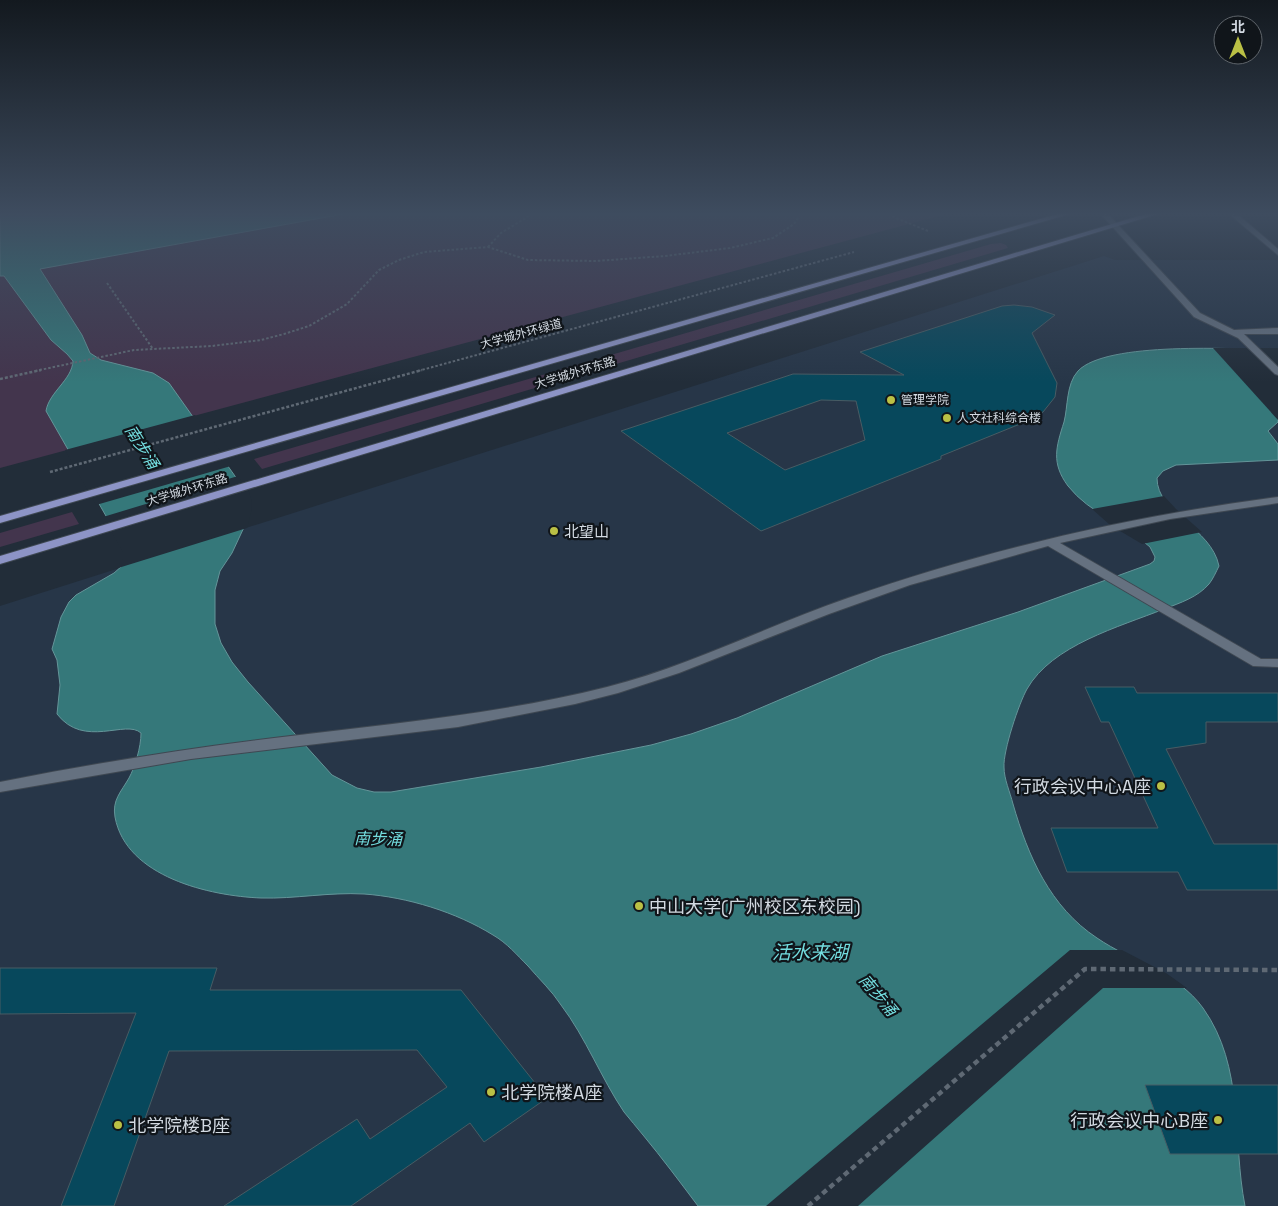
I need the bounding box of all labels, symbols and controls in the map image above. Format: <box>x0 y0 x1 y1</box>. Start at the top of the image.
north arrow <box>1213 15 1263 65</box>
text: 北 <box>1231 18 1245 36</box>
street label: 大学城外环绿道 <box>478 315 564 353</box>
street label: 大学城外环东路 <box>532 353 618 393</box>
place label: 管理学院 <box>901 392 949 408</box>
marker: 管理学院 <box>885 394 897 406</box>
place label: 人文社科综合楼 <box>957 410 1041 426</box>
marker: 人文社科综合楼 <box>941 412 953 424</box>
water label: 南步涌 <box>120 421 165 475</box>
street label: 大学城外环东路 <box>144 470 230 510</box>
place label: 北望山 <box>564 522 609 541</box>
marker: 北望山 <box>548 525 560 537</box>
place label: 行政会议中心A座 <box>1014 775 1151 798</box>
marker: 行政会议中心A座 <box>1155 780 1167 792</box>
water label: 南步涌 <box>354 828 404 850</box>
place label: 中山大学(广州校区东校园) <box>649 895 861 918</box>
marker: 中山大学(广州校区东校园) <box>633 900 645 912</box>
water label: 活水来湖 <box>772 940 851 965</box>
water label: 南步涌 <box>855 970 903 1022</box>
place label: 北学院楼A座 <box>501 1081 602 1104</box>
marker: 北学院楼A座 <box>485 1086 497 1098</box>
place label: 行政会议中心B座 <box>1070 1109 1208 1132</box>
place label: 北学院楼B座 <box>128 1114 230 1137</box>
marker: 行政会议中心B座 <box>1212 1114 1224 1126</box>
marker: 北学院楼B座 <box>112 1119 124 1131</box>

